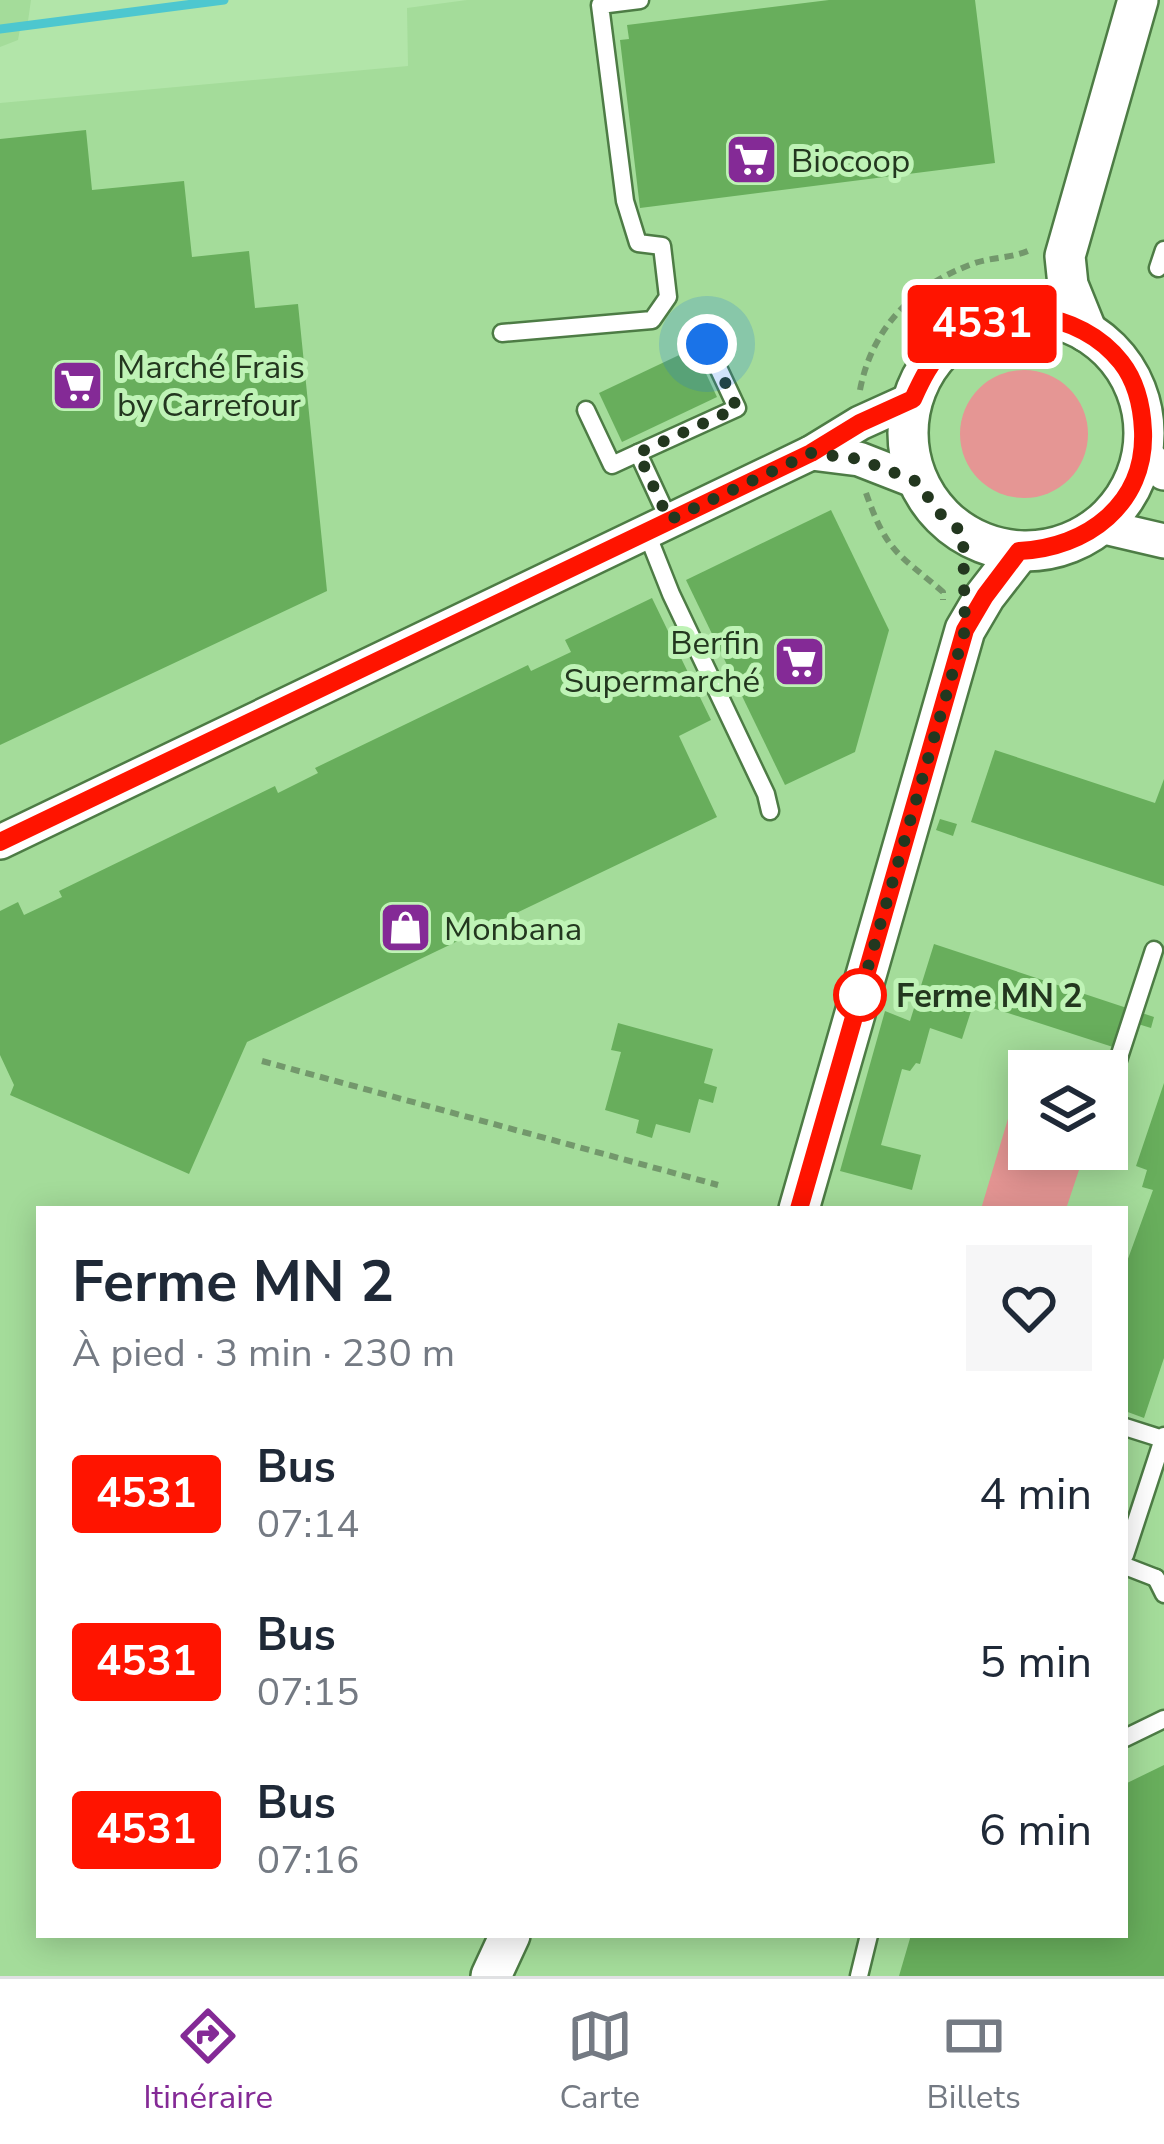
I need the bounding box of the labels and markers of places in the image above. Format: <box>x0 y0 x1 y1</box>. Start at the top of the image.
supermarket icon: Biocoop <box>724 132 780 188</box>
place label: Biocoop <box>791 139 910 184</box>
place label: Marché Frais by Carrefour <box>117 345 305 428</box>
supermarket icon: Marché Frais by Carrefour <box>50 357 106 413</box>
place label: Berfin Supermarché <box>564 621 760 704</box>
supermarket icon: Berfin Supermarché <box>771 633 827 689</box>
shop icon: Monbana <box>377 900 433 956</box>
place label: Monbana <box>444 907 582 952</box>
marker: Ferme MN 2 <box>835 970 885 1020</box>
place label: Ferme MN 2 <box>896 974 1083 1019</box>

